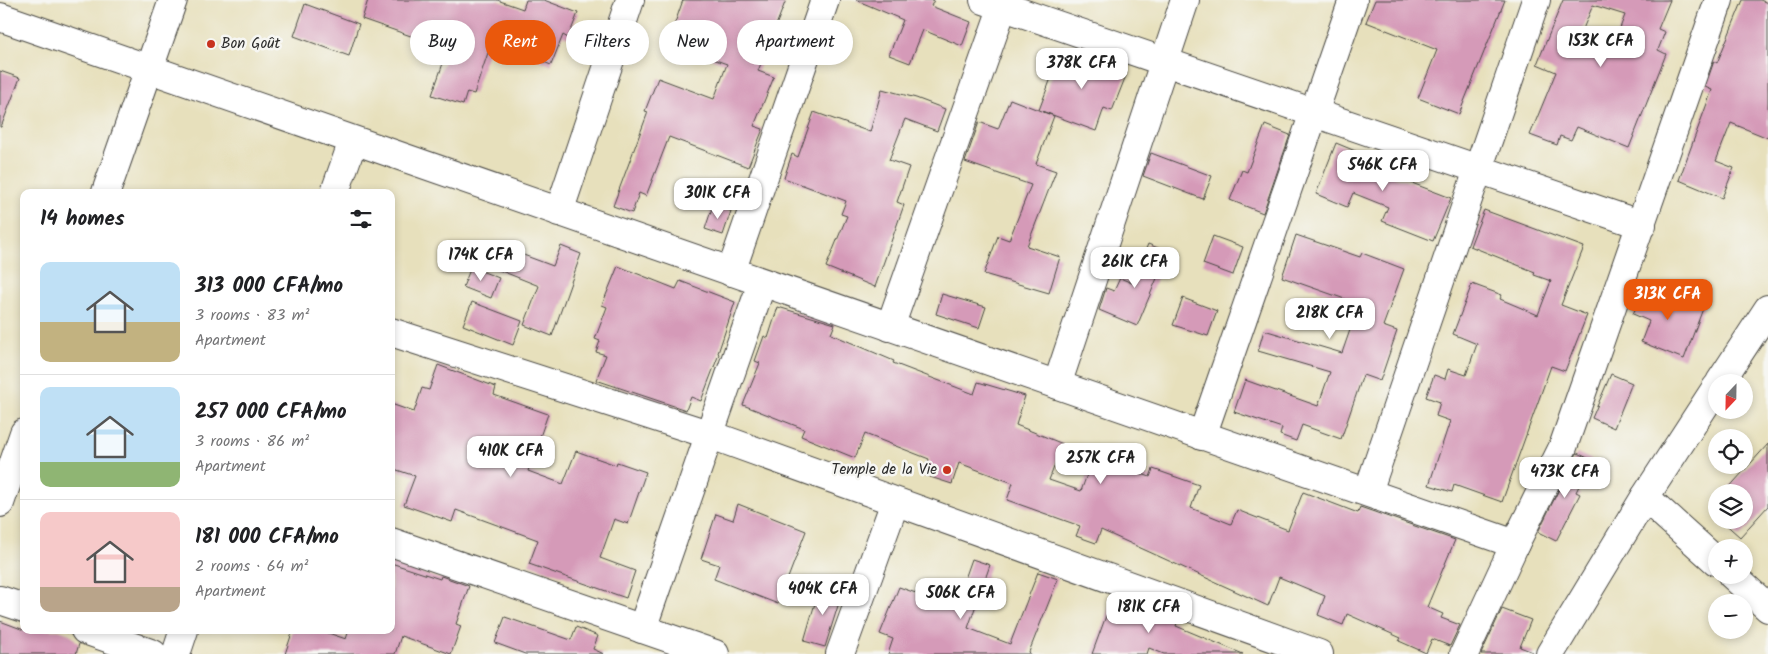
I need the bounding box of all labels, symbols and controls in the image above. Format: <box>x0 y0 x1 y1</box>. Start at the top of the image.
chip: Buy <box>410 20 475 65</box>
chip: Rent <box>485 20 556 65</box>
chip: Filters <box>566 20 649 65</box>
chip: New <box>659 20 727 65</box>
chip: Apartment <box>737 20 853 65</box>
pin: 153K CFA <box>1549 26 1653 68</box>
text: 153K CFA <box>1568 29 1634 54</box>
place label: Bon Goût <box>221 32 281 56</box>
marker: Bon Goût <box>205 38 217 50</box>
pin: 378K CFA <box>1030 48 1134 90</box>
text: 378K CFA <box>1047 51 1117 76</box>
pin: 546K CFA <box>1331 150 1435 192</box>
text: 546K CFA <box>1348 153 1418 178</box>
pin: 301K CFA <box>666 178 770 220</box>
text: 301K CFA <box>685 181 751 206</box>
text: 14 homes <box>40 203 125 236</box>
icon: filters <box>347 205 375 233</box>
pin: 174K CFA <box>429 240 533 282</box>
text: 174K CFA <box>448 243 514 268</box>
pin: 261K CFA <box>1083 246 1187 289</box>
text: 261K CFA <box>1101 250 1169 275</box>
text: 313 000 CFA/mo <box>195 270 343 303</box>
pin: 313K CFA <box>1616 278 1720 321</box>
icon: home <box>80 282 140 342</box>
text: 313K CFA <box>1635 282 1701 307</box>
pin: 218K CFA <box>1278 298 1382 340</box>
text: 218K CFA <box>1296 301 1364 326</box>
text: 3 rooms · 83 m² <box>195 303 309 328</box>
text: Apartment <box>195 328 266 353</box>
north arrow <box>1708 374 1752 419</box>
map controls <box>1708 374 1753 639</box>
text: 257 000 CFA/mo <box>195 396 347 429</box>
icon: home <box>80 407 140 467</box>
text: 3 rooms · 86 m² <box>195 429 309 454</box>
button: locate <box>1708 429 1753 474</box>
pin: 410K CFA <box>459 436 563 478</box>
text: 410K CFA <box>478 439 544 464</box>
pin: 257K CFA <box>1049 442 1153 485</box>
text: 257K CFA <box>1066 446 1136 471</box>
text: Apartment <box>195 454 266 479</box>
pin: 473K CFA <box>1513 456 1617 499</box>
place label: Temple de la Vie <box>831 458 937 482</box>
text: 473K CFA <box>1530 460 1600 485</box>
marker: Temple de la Vie <box>941 464 953 476</box>
button: layers <box>1708 484 1753 529</box>
text: 181 000 CFA/mo <box>195 521 339 554</box>
icon: home <box>80 532 140 592</box>
button: + <box>1708 539 1753 584</box>
text: 2 rooms · 64 m² <box>195 554 308 579</box>
pin: 404K CFA <box>771 574 875 616</box>
text: 404K CFA <box>788 577 858 602</box>
pin: 506K CFA <box>909 578 1013 620</box>
text: Apartment <box>195 579 266 604</box>
text: 506K CFA <box>926 581 996 606</box>
pin: 181K CFA <box>1097 592 1201 634</box>
button: − <box>1708 594 1753 639</box>
text: 181K CFA <box>1117 595 1181 620</box>

